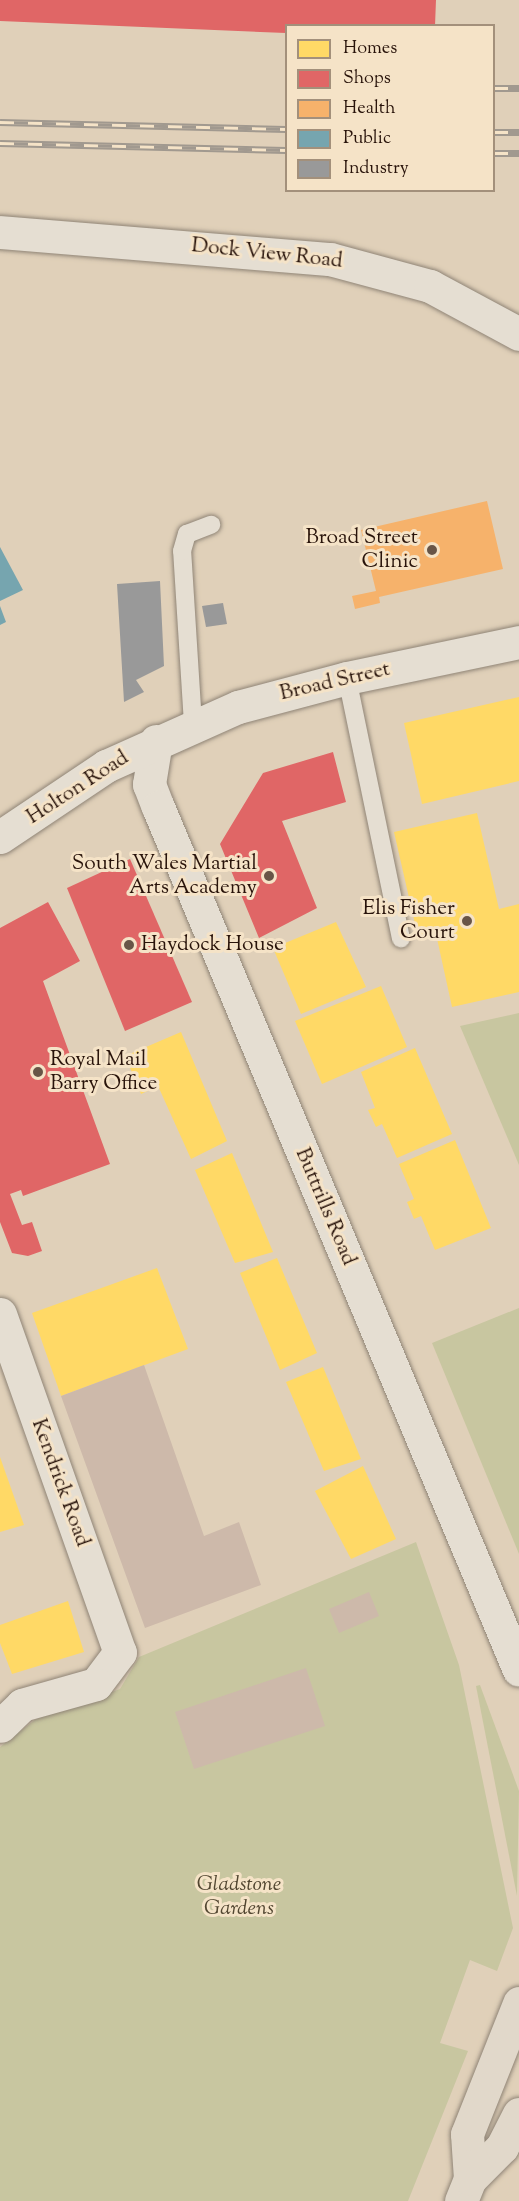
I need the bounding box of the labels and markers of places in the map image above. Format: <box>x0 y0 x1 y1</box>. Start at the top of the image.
place label: Broad Street Clinic <box>305 525 418 575</box>
marker: Broad Street Clinic <box>423 541 441 559</box>
place label: South Wales Martial Arts Academy <box>72 851 257 901</box>
marker: South Wales Martial Arts Academy <box>262 869 276 883</box>
place label: Elis Fisher Court <box>362 896 455 946</box>
marker: Elis Fisher Court <box>460 914 474 928</box>
place label: Haydock House <box>141 932 284 958</box>
marker: Haydock House <box>122 938 136 952</box>
place label: Royal Mail Barry Office <box>50 1047 157 1097</box>
marker: Royal Mail Barry Office <box>31 1065 45 1079</box>

